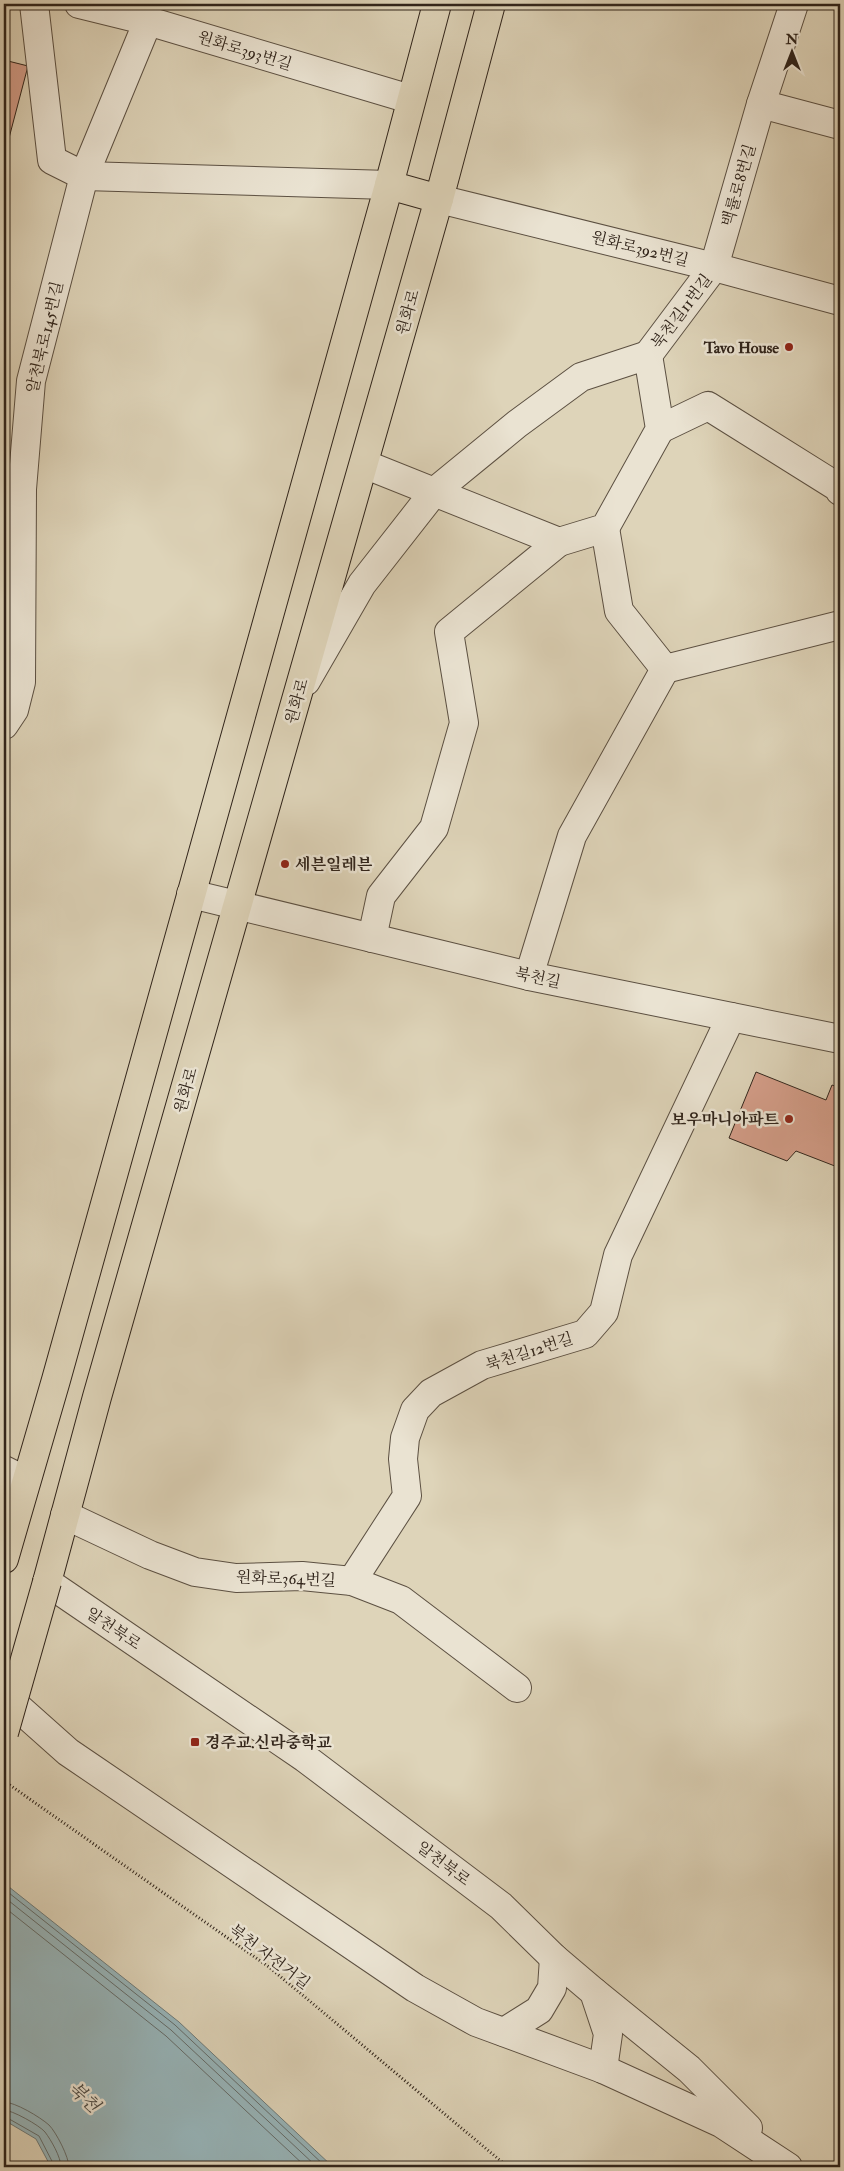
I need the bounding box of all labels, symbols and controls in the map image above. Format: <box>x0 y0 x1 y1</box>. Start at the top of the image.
street label: 원화로393번길 <box>195 27 294 75</box>
north arrow <box>766 28 816 78</box>
text: N <box>785 31 799 48</box>
street label: 백률로8번길 <box>718 142 760 229</box>
street label: 원화로392번길 <box>589 227 691 271</box>
street label: 북천길11번길 <box>647 270 716 353</box>
street label: 알천북로145번길 <box>22 279 68 395</box>
street label: 원화로 <box>392 287 424 337</box>
place label: Tavo House <box>703 338 779 358</box>
marker: Tavo House <box>783 341 795 353</box>
street label: 원화로 <box>281 676 313 726</box>
place label: 세븐일레븐 <box>295 855 373 875</box>
marker: 세븐일레븐 <box>279 858 291 870</box>
street label: 북천길 <box>513 963 563 993</box>
street label: 원화로 <box>170 1065 202 1115</box>
place label: 보우마니아파트 <box>671 1110 780 1130</box>
marker: 보우마니아파트 <box>783 1113 795 1125</box>
street label: 북천길12번길 <box>483 1328 576 1376</box>
street label: 원화로364번길 <box>236 1567 336 1591</box>
street label: 알천북로 <box>82 1603 145 1655</box>
place label: 경주교.신라중학교 <box>205 1733 332 1753</box>
marker: 경주교.신라중학교 <box>189 1736 201 1748</box>
street label: 알천북로 <box>413 1837 475 1891</box>
street label: 북천 자전거길 <box>225 1920 314 1994</box>
water label: 북천 <box>63 2077 105 2119</box>

